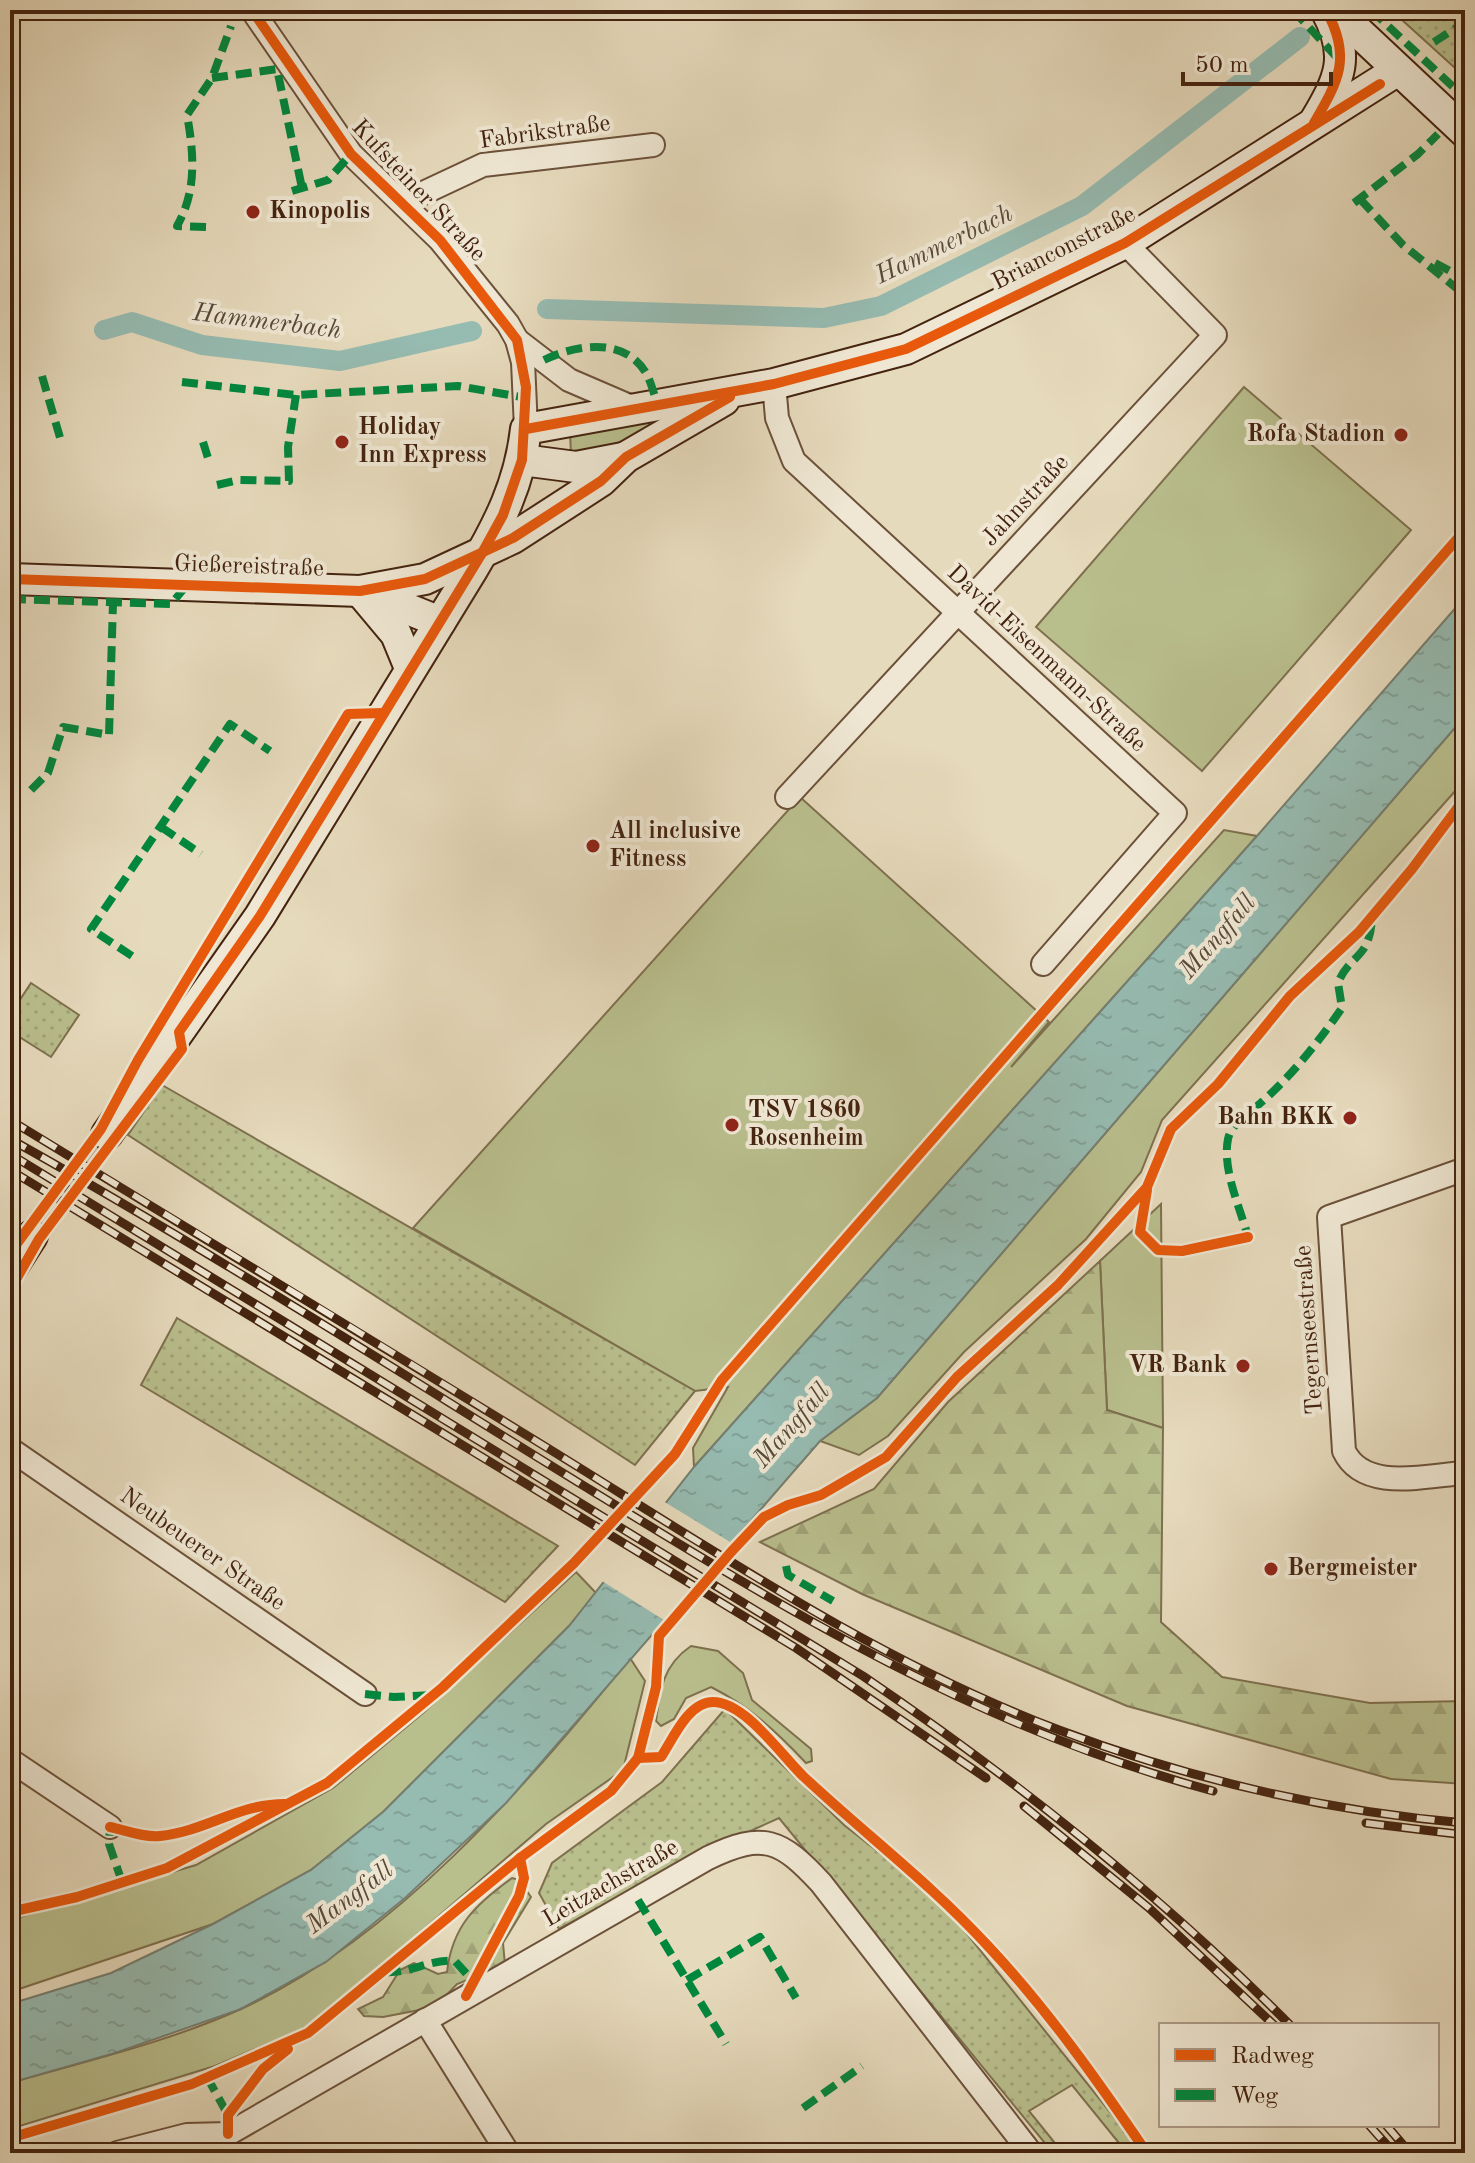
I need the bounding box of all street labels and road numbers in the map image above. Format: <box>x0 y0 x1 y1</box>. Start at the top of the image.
street label: Fabrikstraße <box>478 112 612 154</box>
street label: Kufsteiner Straße <box>346 115 490 267</box>
street label: Brianconstraße <box>989 203 1139 295</box>
street label: Jahnstraße <box>978 451 1074 551</box>
street label: Gießereistraße <box>174 552 324 582</box>
street label: David-Eisenmann-Straße <box>942 561 1150 757</box>
street label: Tegernseestraße <box>1292 1244 1328 1416</box>
street label: Neubeuerer Straße <box>115 1484 289 1616</box>
street label: Leitzachstraße <box>539 1836 683 1932</box>

